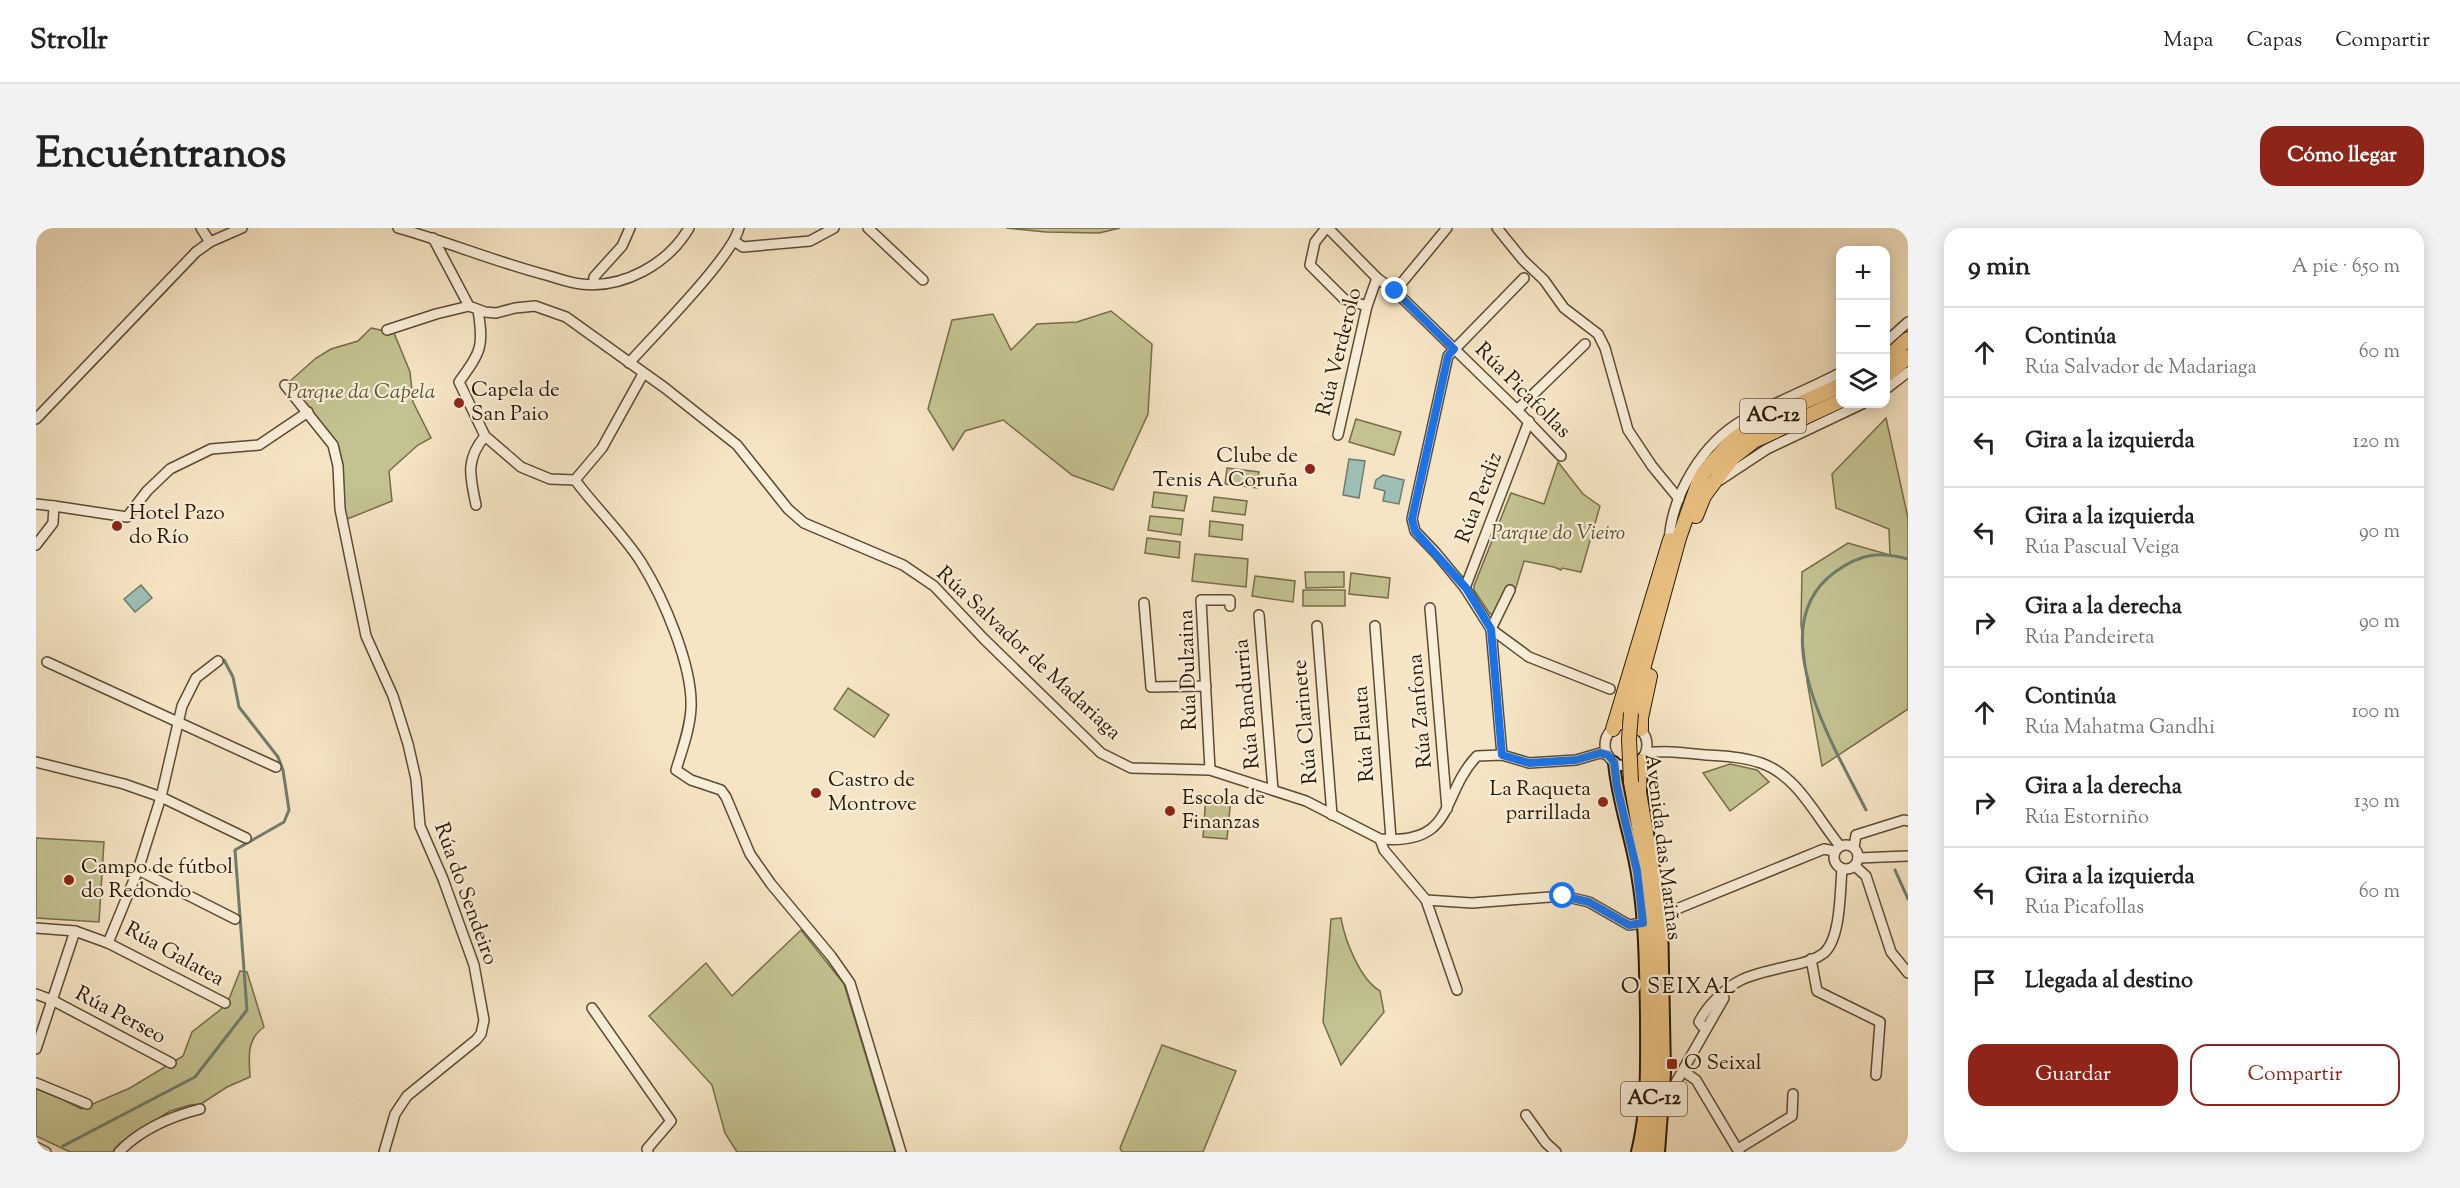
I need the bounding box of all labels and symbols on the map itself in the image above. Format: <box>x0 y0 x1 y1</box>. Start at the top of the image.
route end <box>1381 277 1407 303</box>
street label: Rúa Verderolo <box>1310 285 1370 419</box>
street label: Rúa Picafollas <box>1467 336 1577 446</box>
place label: Capela de San Paio <box>471 376 560 430</box>
park label: Parque da Capela <box>286 378 436 408</box>
marker: Capela de San Paio <box>452 396 466 410</box>
road number: AC-12 <box>1740 399 1806 433</box>
place label: Clube de Tenis A Coruña <box>1153 442 1298 496</box>
street label: Rúa Perdiz <box>1449 448 1511 548</box>
marker: Clube de Tenis A Coruña <box>1303 462 1317 476</box>
place label: Hotel Pazo do Río <box>129 499 225 553</box>
marker: Hotel Pazo do Río <box>110 519 124 533</box>
park label: Parque do Vieiro <box>1491 519 1625 549</box>
street label: Rúa Salvador de Madariaga <box>929 560 1127 748</box>
street label: Rúa Dulzaina <box>1172 609 1206 731</box>
street label: Rúa Bandurria <box>1227 637 1269 771</box>
street label: Rúa Zanfona <box>1401 652 1441 770</box>
street label: Rúa Clarinete <box>1286 658 1326 786</box>
street label: Rúa Flauta <box>1347 684 1383 783</box>
street label: Avenida das Mariñas <box>1636 752 1688 942</box>
place label: Castro de Montrove <box>828 766 917 820</box>
place label: La Raqueta parrillada <box>1490 775 1591 829</box>
place label: Escola de Finanzas <box>1182 784 1265 838</box>
marker: Castro de Montrove <box>809 786 823 800</box>
marker: La Raqueta parrillada <box>1596 795 1610 809</box>
marker: Escola de Finanzas <box>1163 804 1177 818</box>
street label: Rúa do Sendeiro <box>425 819 505 969</box>
place label: Campo de fútbol do Redondo <box>81 853 233 907</box>
marker: Campo de fútbol do Redondo <box>62 873 76 887</box>
route start <box>1549 882 1575 908</box>
street label: Rúa Galatea <box>119 915 229 995</box>
district label: O SEIXAL <box>1621 972 1737 1004</box>
street label: Rúa Perseo <box>69 980 171 1052</box>
place label: O Seixal <box>1684 1049 1762 1079</box>
marker: O Seixal <box>1665 1057 1679 1071</box>
road number: AC-12 <box>1621 1082 1687 1116</box>

